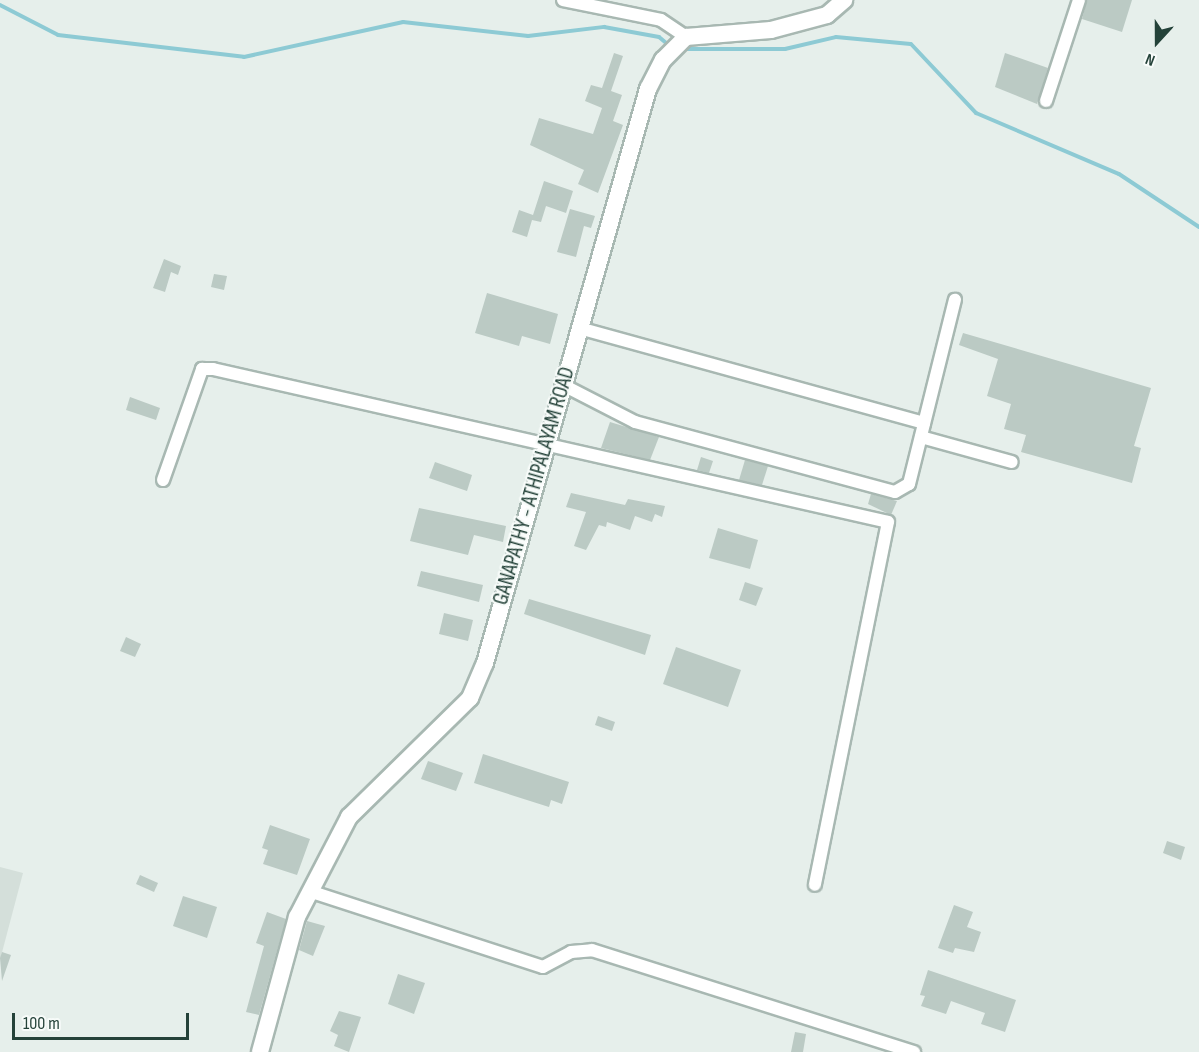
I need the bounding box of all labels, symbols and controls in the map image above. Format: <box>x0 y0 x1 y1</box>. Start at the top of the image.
north arrow <box>1127 12 1187 72</box>
text: N <box>1143 49 1158 70</box>
street label: GANAPATHY - ATHIPALAYAM ROAD <box>487 364 581 608</box>
scale bar <box>15 1001 192 1039</box>
text: 100 m <box>23 1013 60 1034</box>

